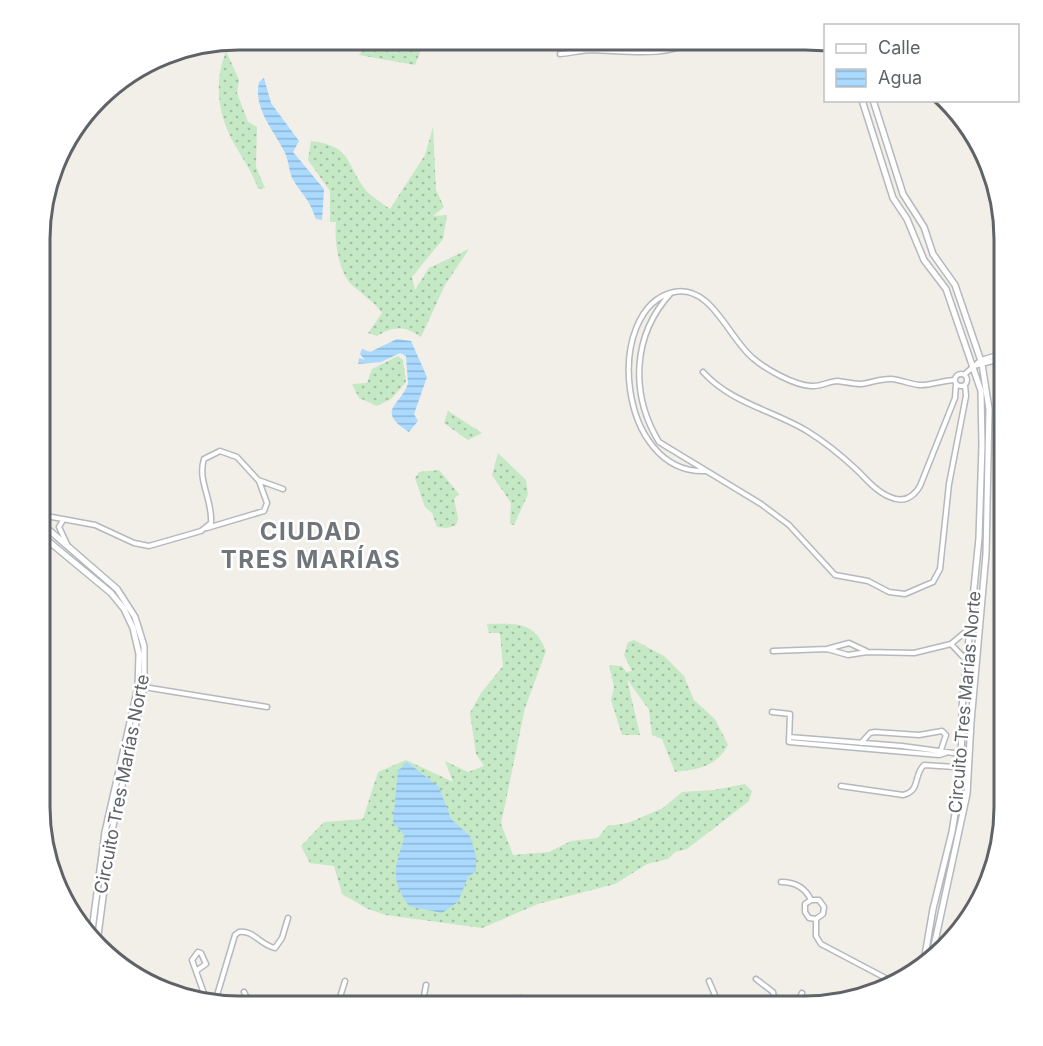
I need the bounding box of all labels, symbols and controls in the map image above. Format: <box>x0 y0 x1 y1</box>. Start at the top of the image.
legend <box>824 24 1019 102</box>
text: Calle <box>878 37 920 58</box>
text: Agua <box>878 67 922 88</box>
district label: CIUDAD TRES MARÍAS <box>221 517 401 574</box>
street label: Circuito Tres Marías Norte <box>944 590 985 814</box>
street label: Circuito Tres Marías Norte <box>90 672 153 895</box>

